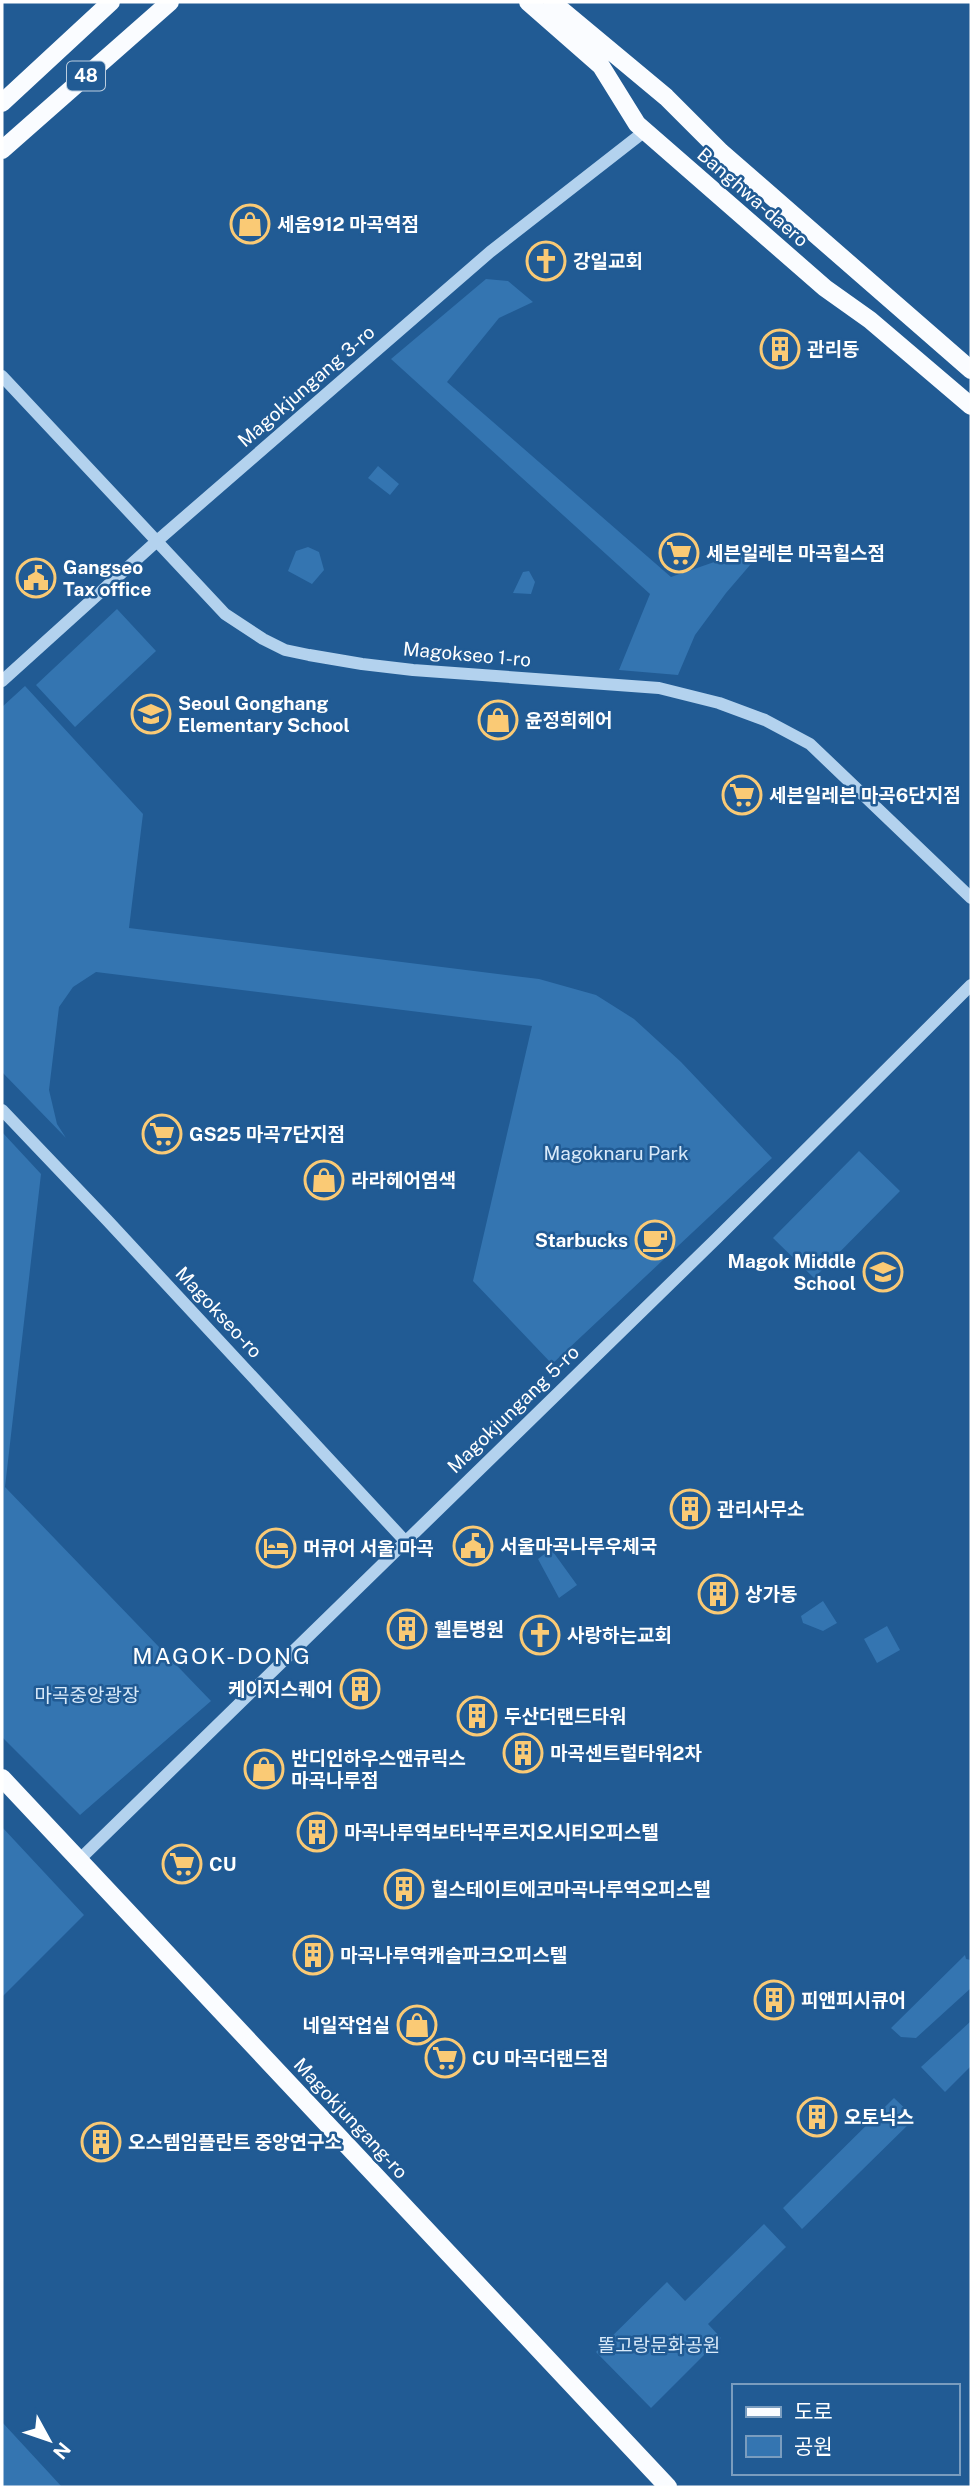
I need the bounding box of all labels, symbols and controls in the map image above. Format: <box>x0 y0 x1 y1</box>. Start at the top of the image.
road number: 48 <box>67 62 105 90</box>
street label: Banghwa-daero <box>693 143 813 251</box>
shop icon: 세움912 마곡역점 <box>229 203 271 245</box>
place label: 세움912 마곡역점 <box>277 213 419 235</box>
church icon: 강일교회 <box>525 240 567 282</box>
place label: 강일교회 <box>573 250 643 272</box>
street label: Magokjungang 3-ro <box>233 321 379 451</box>
building icon: 관리동 <box>759 328 801 370</box>
place label: 관리동 <box>807 338 859 360</box>
supermarket icon: 세븐일레븐 마곡힐스점 <box>658 532 700 574</box>
place label: 세븐일레븐 마곡힐스점 <box>706 542 885 564</box>
place label: Gangseo Tax office <box>63 556 151 600</box>
public building icon: Gangseo Tax office <box>15 557 57 599</box>
street label: Magokseo 1-ro <box>402 637 532 671</box>
place label: Seoul Gonghang Elementary School <box>178 692 350 736</box>
school or university icon: Seoul Gonghang Elementary School <box>130 693 172 735</box>
shop icon: 윤정희헤어 <box>477 699 519 741</box>
place label: 윤정희헤어 <box>525 709 612 731</box>
supermarket icon: 세븐일레븐 마곡6단지점 <box>721 774 763 816</box>
place label: 세븐일레븐 마곡6단지점 <box>769 784 961 806</box>
supermarket icon: GS25 마곡7단지점 <box>141 1113 183 1155</box>
place label: GS25 마곡7단지점 <box>189 1123 345 1145</box>
park label: Magoknaru Park <box>543 1142 689 1164</box>
shop icon: 라라헤어염색 <box>303 1159 345 1201</box>
place label: 라라헤어염색 <box>351 1169 456 1191</box>
cafe icon: Starbucks <box>634 1219 676 1261</box>
place label: Starbucks <box>535 1229 628 1251</box>
place label: Magok Middle School <box>728 1250 856 1294</box>
school or university icon: Magok Middle School <box>862 1251 904 1293</box>
street label: Magokseo-ro <box>171 1262 267 1362</box>
street label: Magokjungang 5-ro <box>443 1341 583 1477</box>
building icon: 관리사무소 <box>669 1488 711 1530</box>
place label: 관리사무소 <box>717 1498 804 1520</box>
public building icon: 서울마곡나루우체국 <box>452 1525 494 1567</box>
hotel icon: 머큐어 서울 마곡 <box>255 1527 297 1569</box>
place label: 서울마곡나루우체국 <box>500 1535 657 1557</box>
place label: 머큐어 서울 마곡 <box>303 1537 434 1559</box>
building icon: 상가동 <box>697 1573 739 1615</box>
place label: 상가동 <box>745 1583 797 1605</box>
building icon: 웰튼병원 <box>386 1608 428 1650</box>
church icon: 사랑하는교회 <box>519 1614 561 1656</box>
place label: 웰튼병원 <box>434 1618 504 1640</box>
place label: 사랑하는교회 <box>567 1624 672 1646</box>
district label: MAGOK-DONG <box>132 1642 312 1669</box>
building icon: 케이지스퀘어 <box>339 1668 381 1710</box>
place label: 케이지스퀘어 <box>228 1678 333 1700</box>
park label: 마곡중앙광장 <box>35 1684 139 1706</box>
building icon: 두산더랜드타워 <box>456 1695 498 1737</box>
place label: 두산더랜드타워 <box>504 1705 626 1727</box>
building icon: 마곡센트럴타워2차 <box>502 1732 544 1774</box>
place label: 마곡센트럴타워2차 <box>550 1742 702 1764</box>
place label: 반디인하우스앤큐릭스 마곡나루점 <box>291 1747 466 1791</box>
shop icon: 반디인하우스앤큐릭스 마곡나루점 <box>243 1748 285 1790</box>
building icon: 마곡나루역보타닉푸르지오시티오피스텔 <box>296 1811 338 1853</box>
place label: 마곡나루역보타닉푸르지오시티오피스텔 <box>344 1821 659 1843</box>
supermarket icon: CU <box>161 1843 203 1885</box>
place label: CU <box>209 1853 236 1875</box>
building icon: 힐스테이트에코마곡나루역오피스텔 <box>383 1868 425 1910</box>
place label: 힐스테이트에코마곡나루역오피스텔 <box>431 1878 711 1900</box>
building icon: 마곡나루역캐슬파크오피스텔 <box>292 1934 334 1976</box>
place label: 마곡나루역캐슬파크오피스텔 <box>340 1944 567 1966</box>
building icon: 피앤피시큐어 <box>753 1979 795 2021</box>
place label: 피앤피시큐어 <box>801 1989 906 2011</box>
shop icon: 네일작업실 <box>396 2004 438 2046</box>
place label: 네일작업실 <box>303 2014 390 2036</box>
supermarket icon: CU 마곡더랜드점 <box>424 2037 466 2079</box>
place label: CU 마곡더랜드점 <box>472 2047 609 2069</box>
street label: Magokjungang-ro <box>290 2053 412 2183</box>
building icon: 오토닉스 <box>796 2096 838 2138</box>
place label: 오토닉스 <box>844 2106 914 2128</box>
building icon: 오스템임플란트 중앙연구소 <box>80 2121 122 2163</box>
place label: 오스템임플란트 중앙연구소 <box>128 2131 342 2153</box>
park label: 똘고랑문화공원 <box>598 2334 720 2356</box>
legend <box>732 2384 959 2475</box>
text: 도로 <box>794 2399 833 2424</box>
north arrow <box>14 2405 84 2475</box>
text: 공원 <box>794 2434 833 2459</box>
text: N <box>49 2438 75 2464</box>

